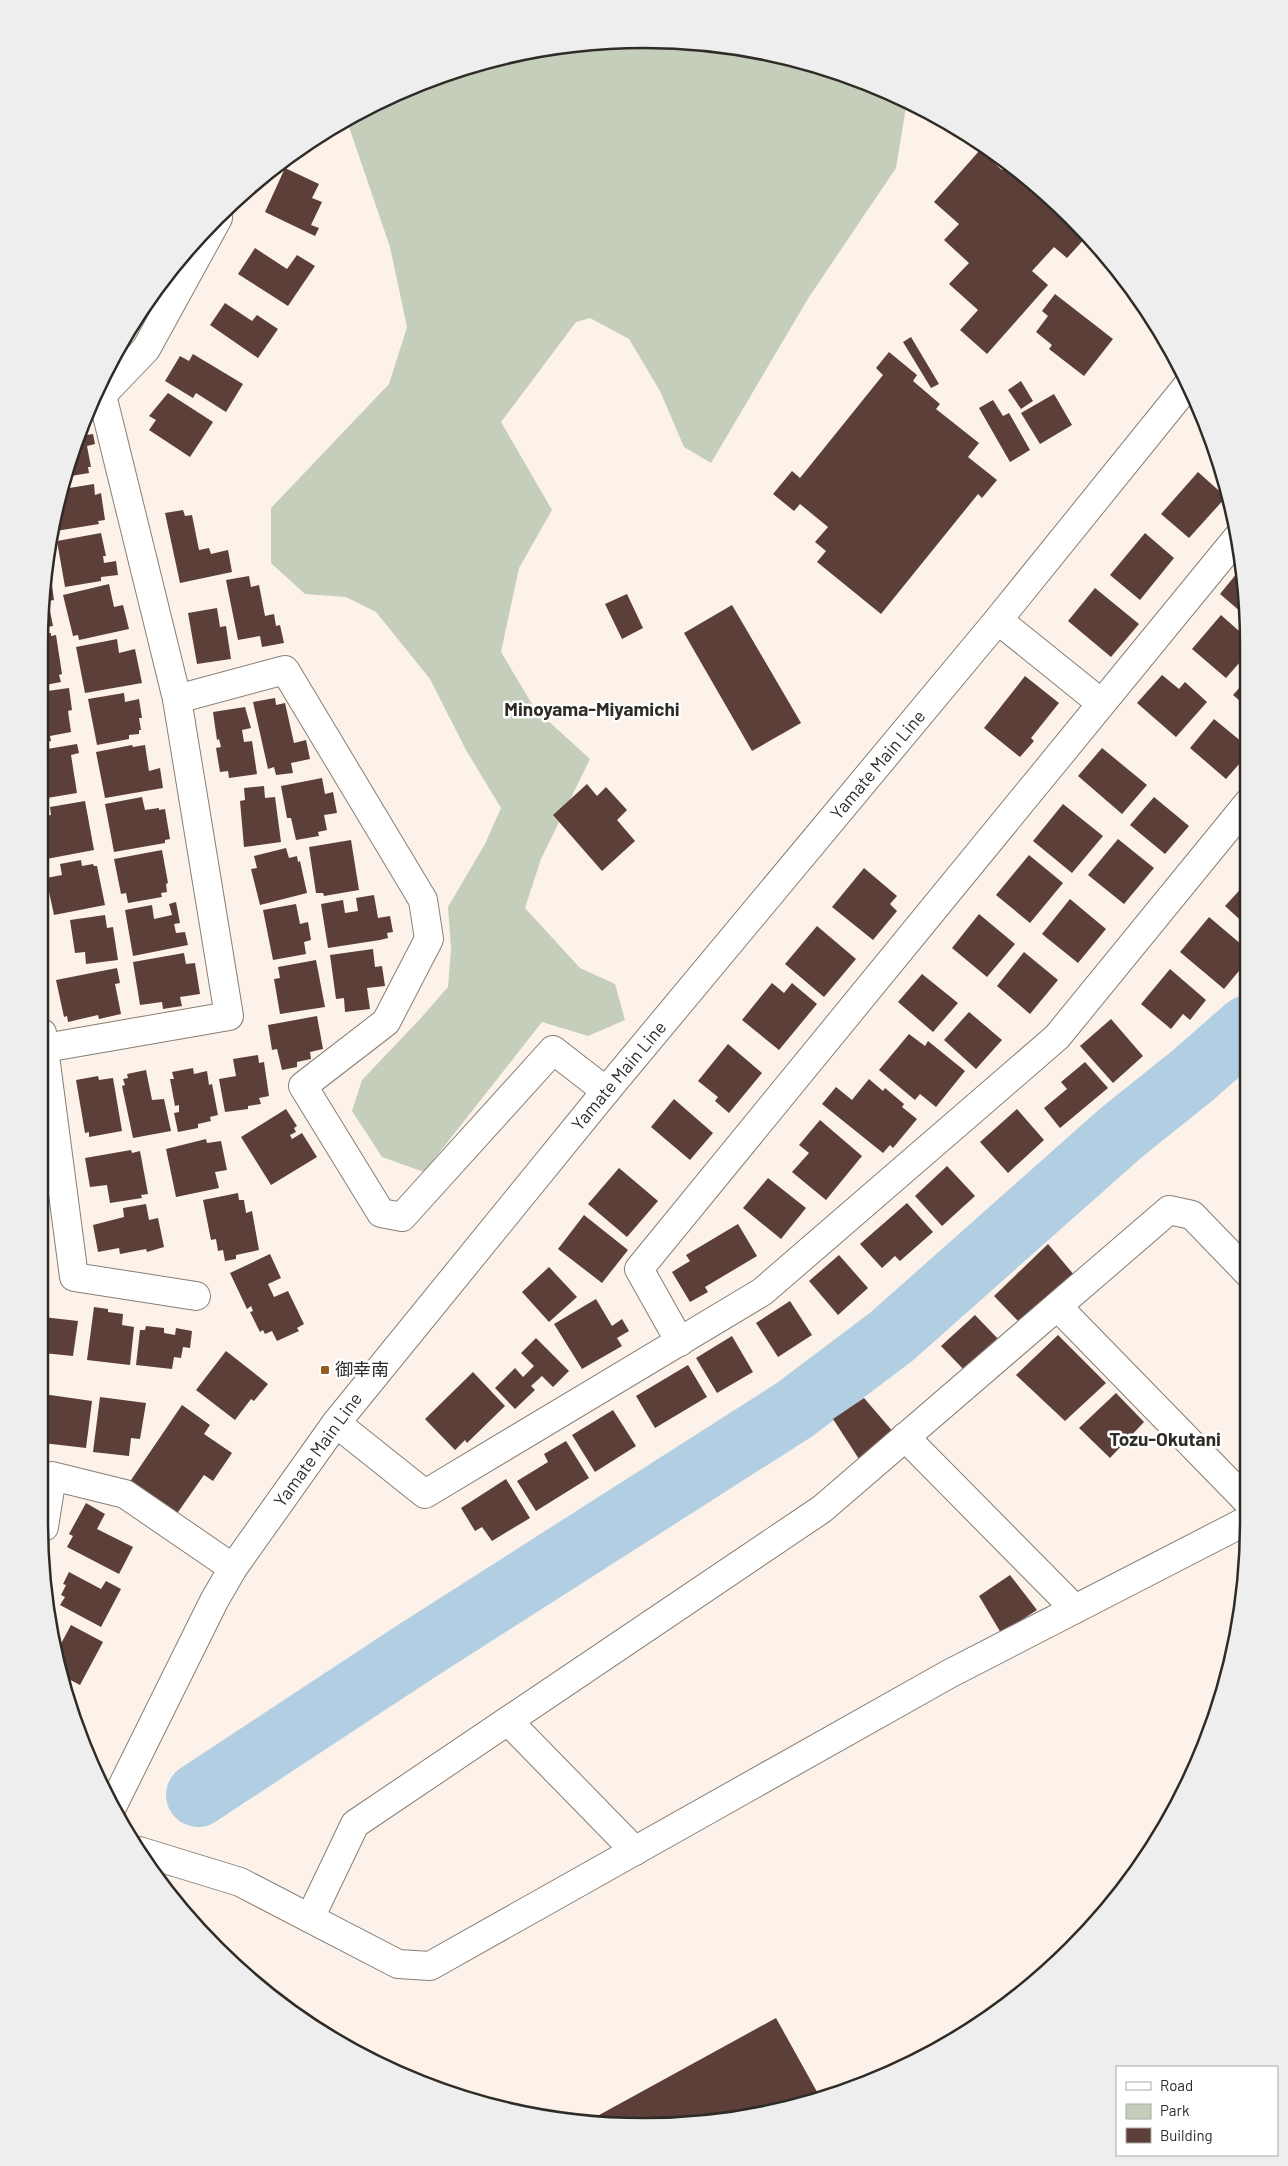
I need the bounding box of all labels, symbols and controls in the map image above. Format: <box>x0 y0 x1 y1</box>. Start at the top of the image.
district label: Minoyama-Miyamichi <box>504 697 680 720</box>
street label: Yamate Main Line <box>825 705 929 824</box>
street label: Yamate Main Line <box>566 1016 670 1135</box>
place label: 御幸南 <box>335 1358 389 1380</box>
marker: 御幸南 <box>319 1364 331 1376</box>
street label: Yamate Main Line <box>268 1388 366 1511</box>
district label: Tozu-Okutani <box>1109 1427 1221 1450</box>
legend <box>1116 2066 1278 2156</box>
text: Road <box>1160 2076 1193 2094</box>
text: Park <box>1160 2101 1190 2119</box>
text: Building <box>1160 2126 1213 2144</box>

